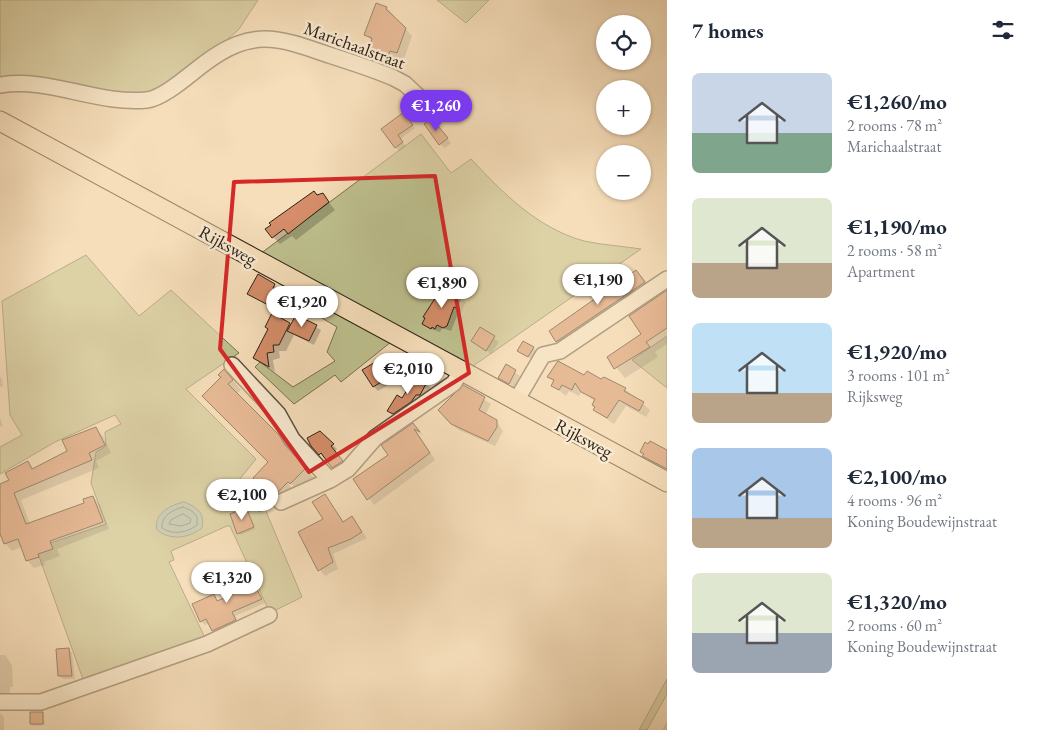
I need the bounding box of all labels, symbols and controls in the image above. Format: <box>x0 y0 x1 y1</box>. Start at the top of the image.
map controls <box>596 15 651 200</box>
button: locate <box>596 15 651 70</box>
street label: Marichaalstraat <box>301 16 409 74</box>
icon: filters <box>989 16 1017 44</box>
text: 7 homes <box>692 17 764 44</box>
button: + <box>596 80 651 135</box>
text: €1,260/mo <box>847 88 947 115</box>
pin: €1,260 <box>395 90 477 132</box>
icon: home <box>732 93 792 153</box>
text: €1,260 <box>411 95 461 116</box>
text: 2 rooms · 78 m² <box>847 115 942 136</box>
text: Marichaalstraat <box>847 136 941 157</box>
button: − <box>596 145 651 200</box>
text: €1,190/mo <box>847 213 947 240</box>
icon: home <box>732 218 792 278</box>
street label: Rijksweg <box>195 220 261 270</box>
text: 2 rooms · 58 m² <box>847 240 942 261</box>
text: Apartment <box>847 261 915 282</box>
pin: €1,190 <box>557 264 639 306</box>
pin: €1,890 <box>401 266 483 309</box>
text: €1,190 <box>573 269 623 290</box>
text: €1,890 <box>417 272 467 293</box>
pin: €1,920 <box>261 286 343 328</box>
text: €1,920 <box>277 291 327 312</box>
text: €1,920/mo <box>847 338 947 365</box>
icon: home <box>732 343 792 403</box>
pin: €2,010 <box>367 352 449 395</box>
text: €2,010 <box>383 358 433 379</box>
text: 3 rooms · 101 m² <box>847 365 950 386</box>
text: Rijksweg <box>847 386 902 407</box>
street label: Rijksweg <box>551 413 617 463</box>
text: €2,100/mo <box>847 463 947 490</box>
icon: home <box>732 468 792 528</box>
pin: €2,100 <box>201 478 283 521</box>
text: €2,100 <box>217 484 267 505</box>
text: 4 rooms · 96 m² <box>847 490 942 511</box>
text: Koning Boudewijnstraat <box>847 511 997 532</box>
pin: €1,320 <box>186 562 268 604</box>
text: €1,320 <box>202 567 252 588</box>
text: €1,320/mo <box>847 588 947 615</box>
icon: home <box>732 593 792 653</box>
text: 2 rooms · 60 m² <box>847 615 942 636</box>
text: Koning Boudewijnstraat <box>847 636 997 657</box>

